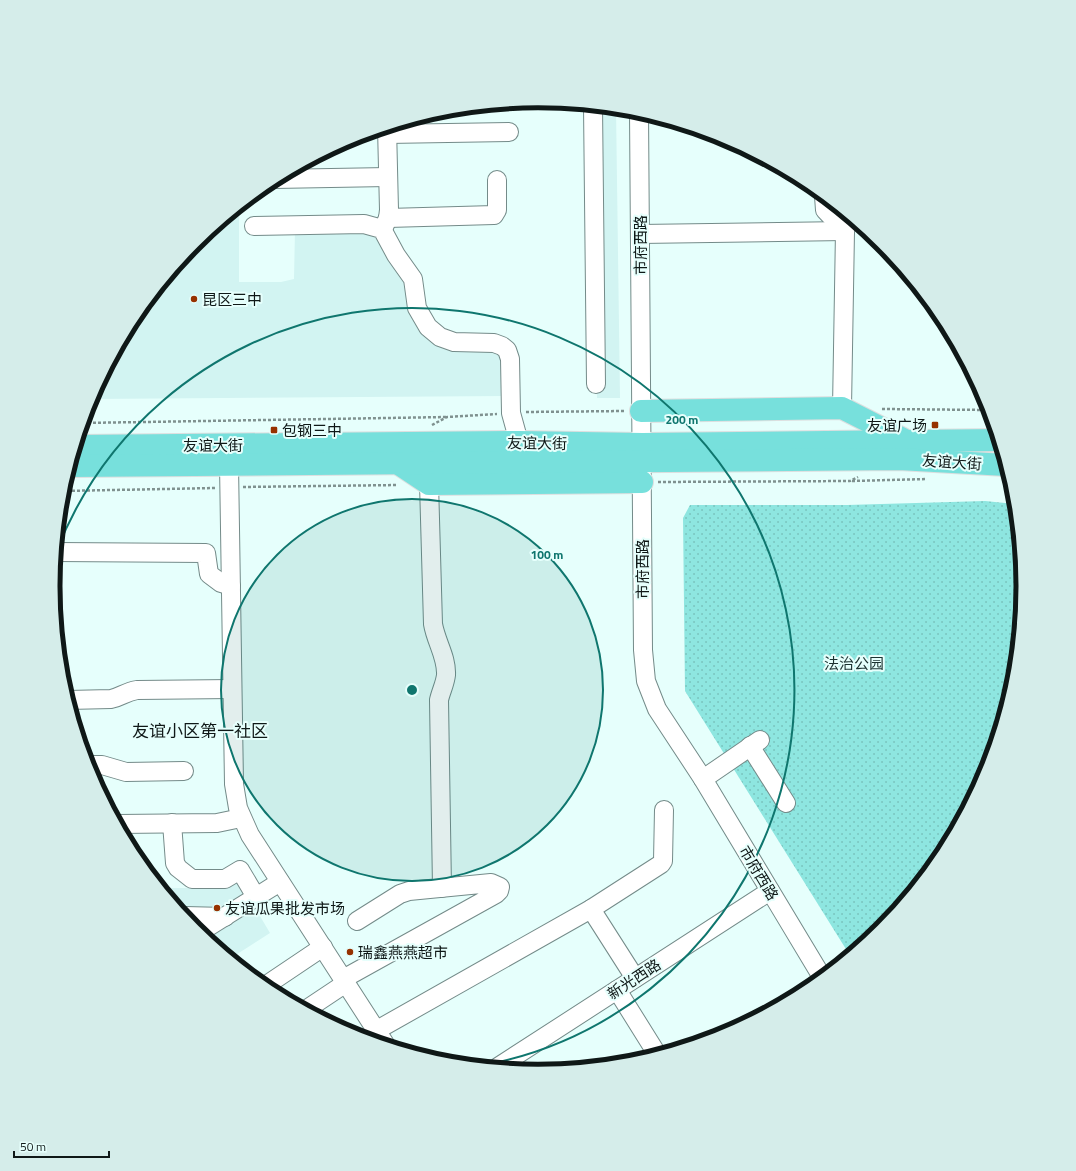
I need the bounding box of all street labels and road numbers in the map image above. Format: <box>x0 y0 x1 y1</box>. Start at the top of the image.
street label: 市府西路 <box>629 215 652 275</box>
street label: 友谊大街 <box>507 431 567 455</box>
street label: 友谊大街 <box>183 434 243 457</box>
street label: 友谊大街 <box>921 448 983 476</box>
street label: 市府西路 <box>631 539 654 599</box>
street label: 市府西路 <box>734 841 784 905</box>
street label: 新光西路 <box>603 953 665 1005</box>

